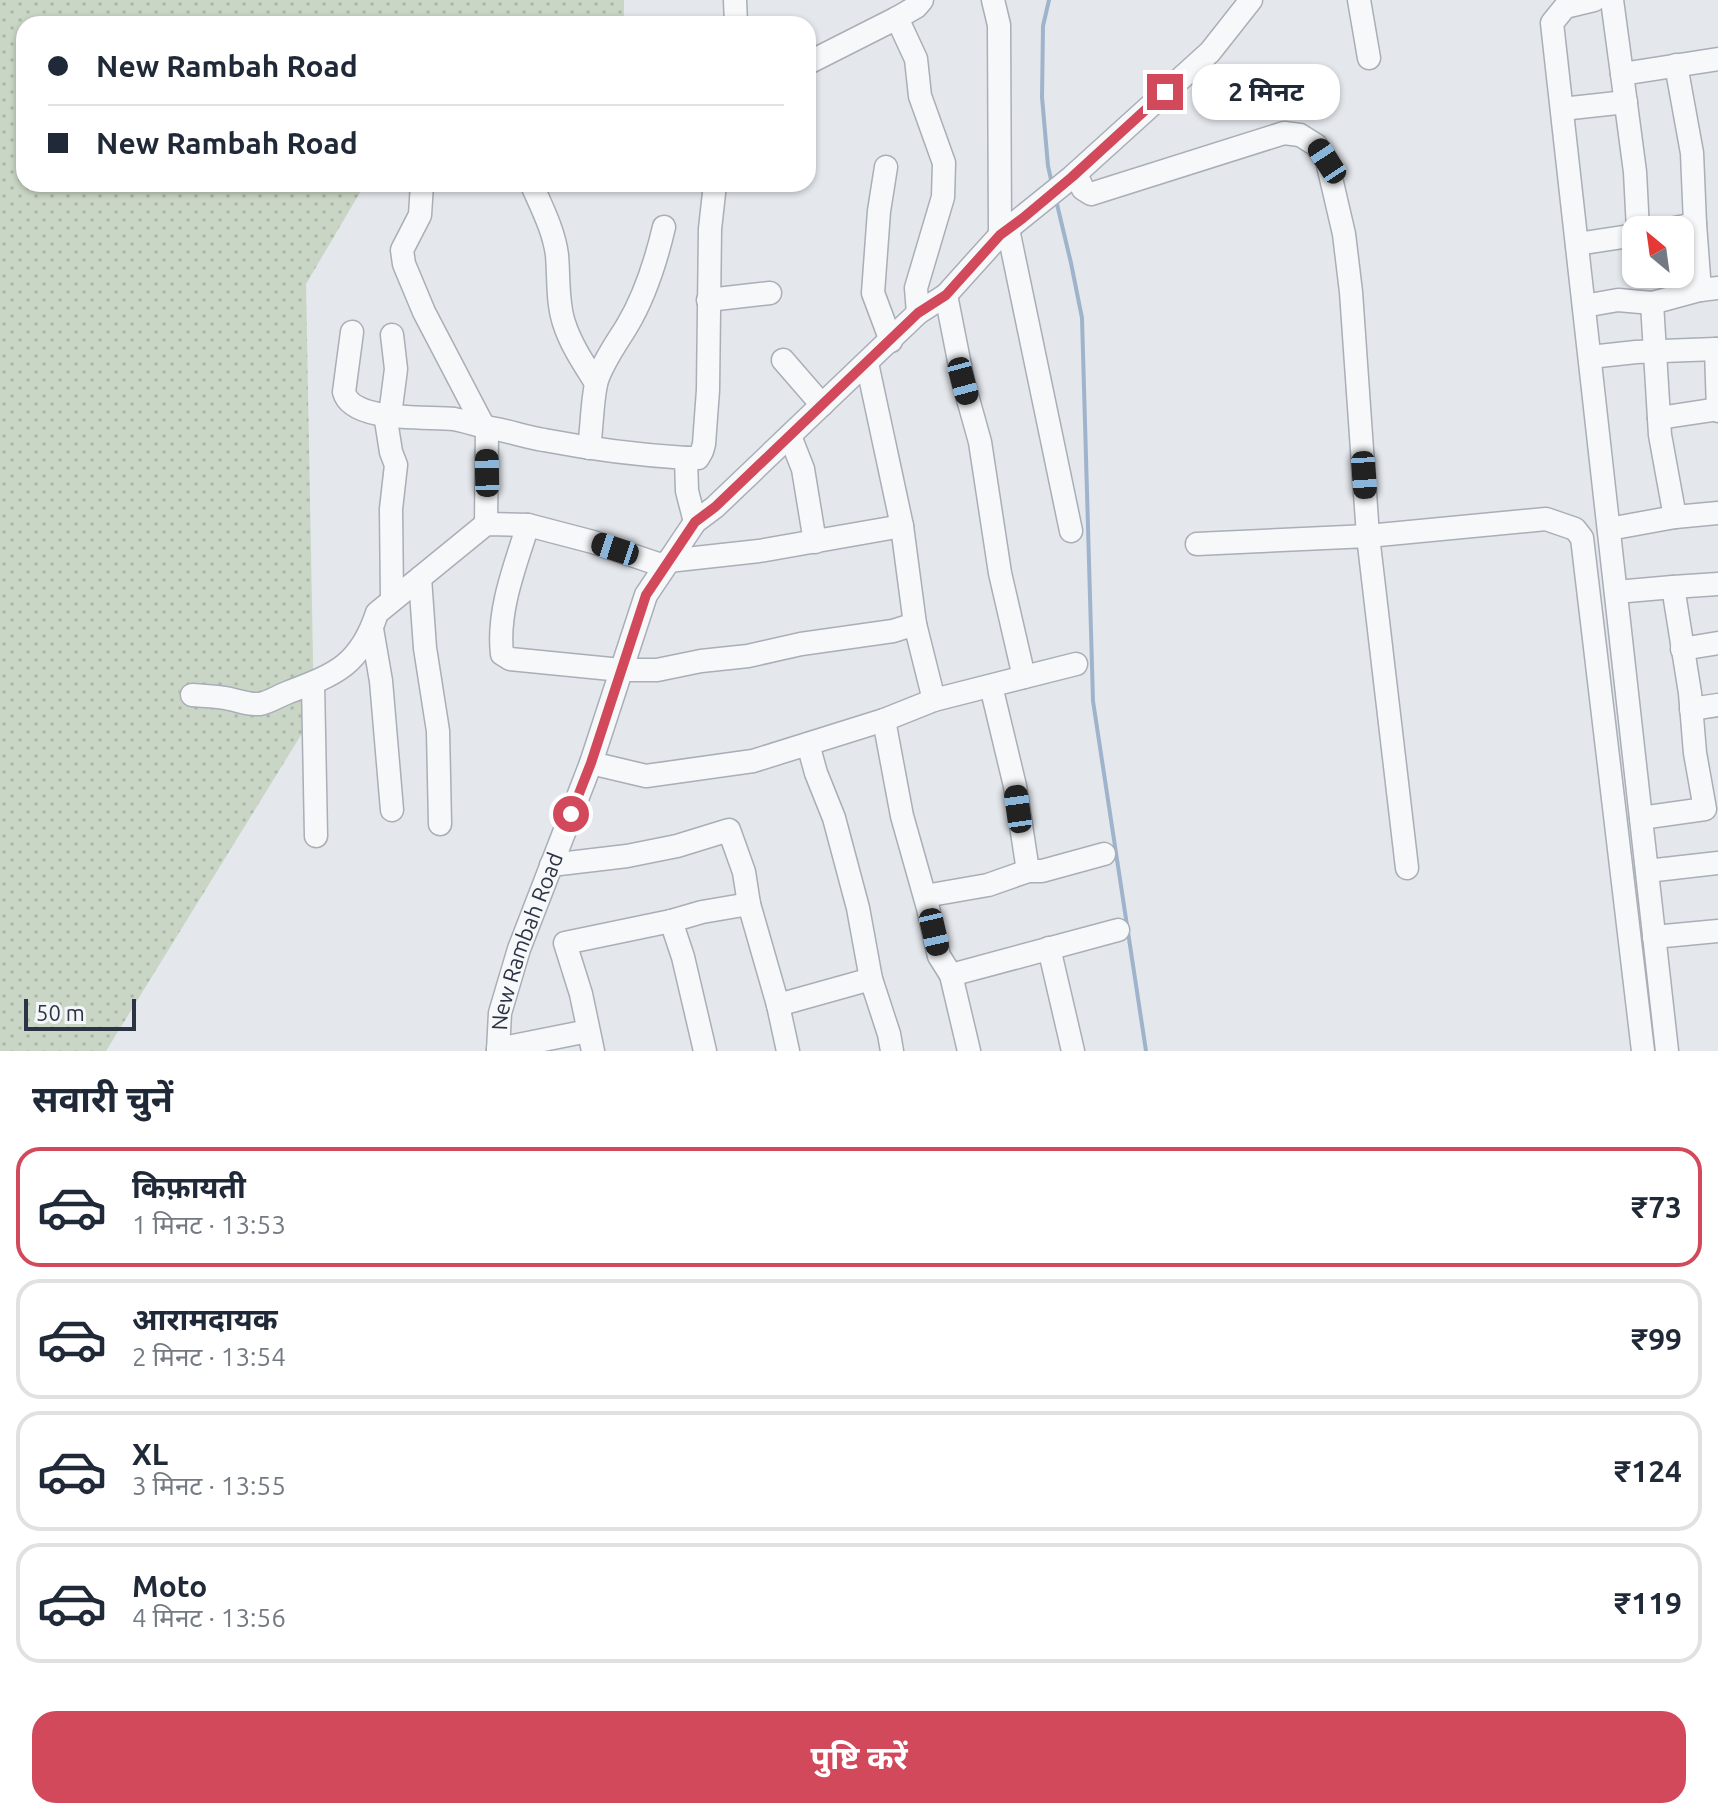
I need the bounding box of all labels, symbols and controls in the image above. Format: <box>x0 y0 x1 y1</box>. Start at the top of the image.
text: New Rambah Road <box>96 49 358 83</box>
callout: 2 मिनट <box>1193 64 1341 120</box>
route end <box>1147 74 1183 110</box>
text: 2 मिनट <box>1228 77 1304 106</box>
text: New Rambah Road <box>96 126 358 160</box>
car <box>1304 134 1350 188</box>
north arrow <box>1622 216 1694 288</box>
map controls <box>1622 216 1694 288</box>
car <box>945 355 981 407</box>
car <box>475 449 499 497</box>
car <box>1350 450 1378 500</box>
car <box>588 530 642 568</box>
car <box>1003 784 1033 834</box>
route start <box>553 796 589 832</box>
street label: New Rambah Road <box>486 849 567 1031</box>
car <box>917 906 951 958</box>
scale bar <box>24 995 136 1031</box>
text: 50 m <box>36 1000 85 1025</box>
text: सवारी चुनें <box>32 1078 173 1119</box>
text: किफ़ायती <box>132 1170 246 1204</box>
icon: car <box>36 1171 108 1243</box>
text: ₹73 <box>1631 1190 1682 1224</box>
text: 1 मिनट · 13:53 <box>132 1210 286 1239</box>
text: आरामदायक <box>132 1302 278 1336</box>
icon: car <box>36 1303 108 1375</box>
text: ₹99 <box>1631 1322 1682 1356</box>
text: 2 मिनट · 13:54 <box>132 1342 286 1371</box>
icon: car <box>36 1435 108 1507</box>
text: XL <box>132 1437 168 1471</box>
text: ₹124 <box>1614 1454 1682 1488</box>
text: 3 मिनट · 13:55 <box>132 1471 286 1500</box>
icon: car <box>36 1567 108 1639</box>
text: Moto <box>132 1569 207 1603</box>
text: ₹119 <box>1614 1586 1682 1620</box>
text: 4 मिनट · 13:56 <box>132 1603 286 1632</box>
button: पुष्टि करें <box>32 1711 1686 1803</box>

